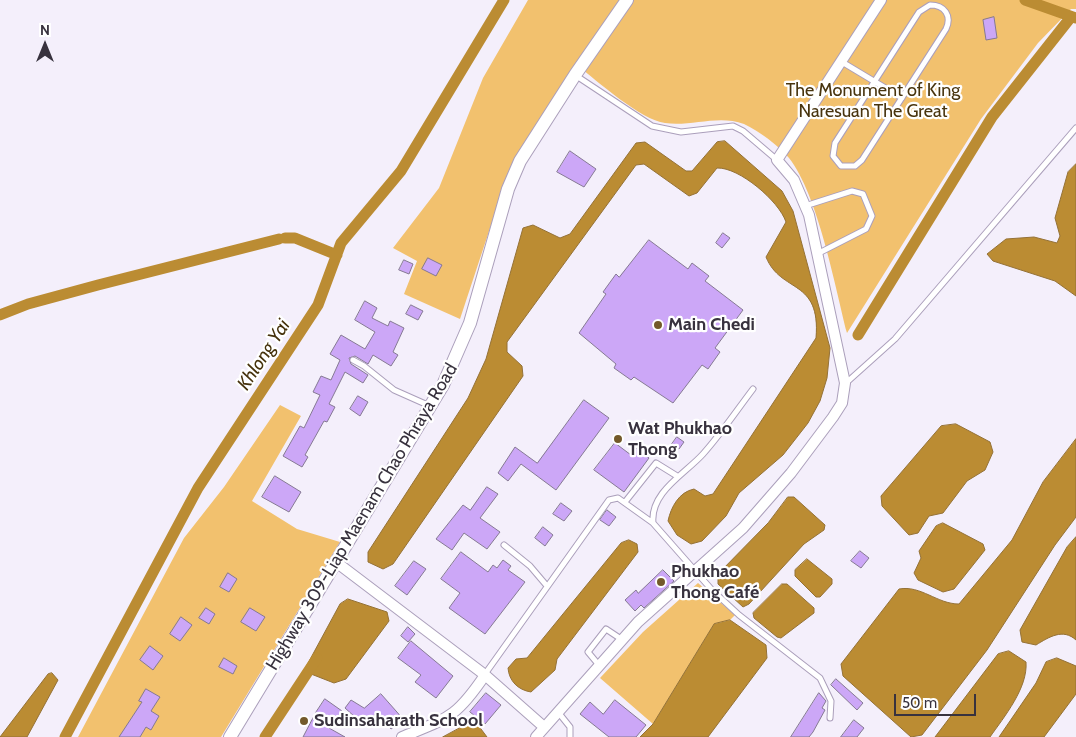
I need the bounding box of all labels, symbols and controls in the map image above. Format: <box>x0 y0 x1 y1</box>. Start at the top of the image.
north arrow <box>20 20 70 70</box>
text: N <box>40 21 50 39</box>
park label: The Monument of King Naresuan The Great <box>786 80 960 122</box>
place label: Main Chedi <box>668 314 755 336</box>
water label: Khlong Yai <box>233 315 295 395</box>
marker: Main Chedi <box>652 319 664 331</box>
street label: Highway 309-Liap Maenam Chao Phraya Road <box>262 360 462 674</box>
place label: Wat Phukhao Thong <box>628 418 732 460</box>
marker: Wat Phukhao Thong <box>612 433 624 445</box>
place label: Phukhao Thong Café <box>671 561 759 604</box>
marker: Phukhao Thong Café <box>655 576 667 588</box>
scale bar <box>896 684 978 716</box>
text: 50 m <box>902 694 937 712</box>
place label: Sudinsaharath School <box>314 710 483 732</box>
marker: Sudinsaharath School <box>298 715 310 727</box>

